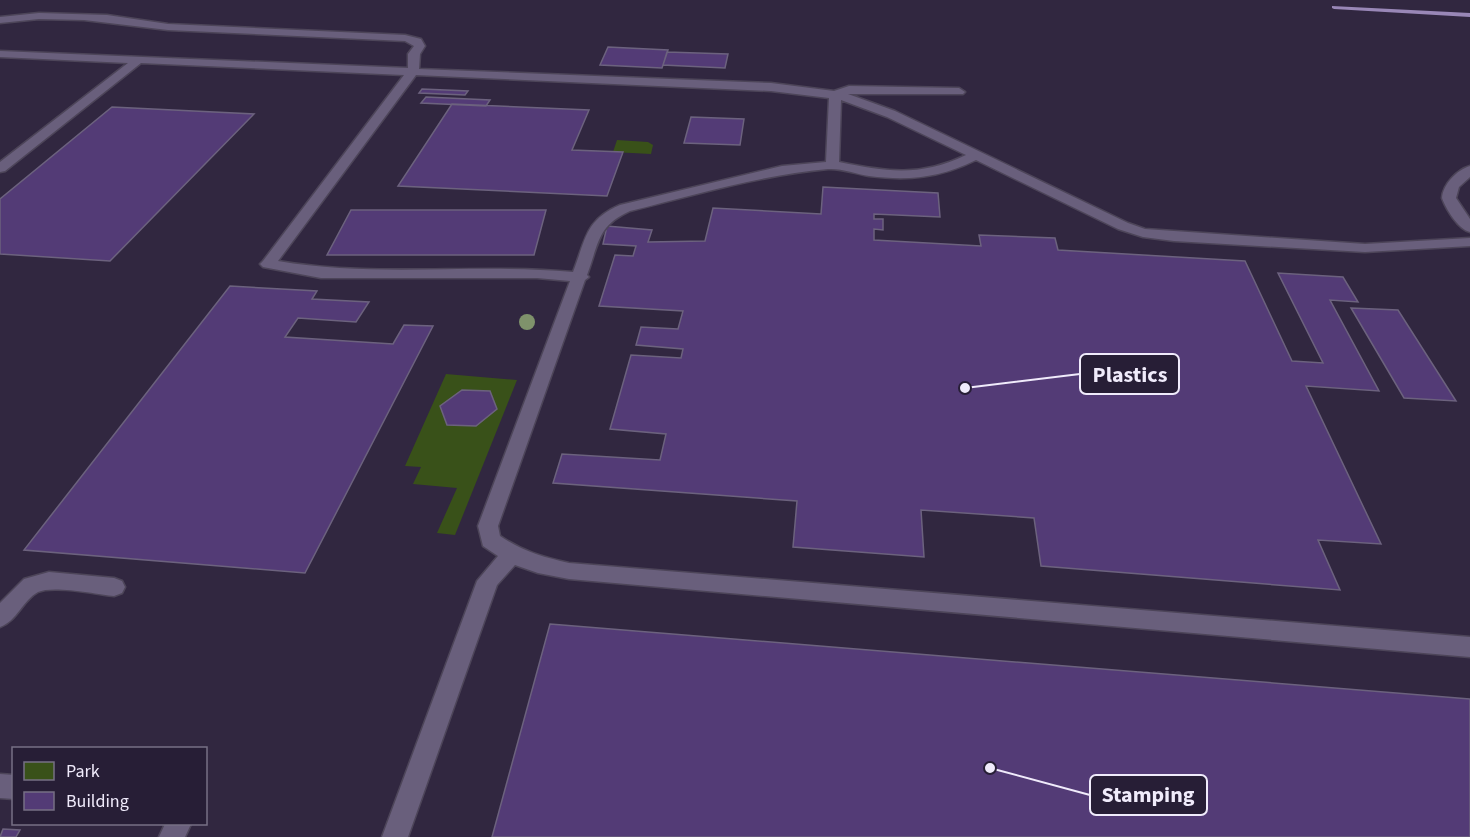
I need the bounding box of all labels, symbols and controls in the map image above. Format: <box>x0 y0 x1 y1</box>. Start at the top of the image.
callout: Plastics <box>1080 354 1179 394</box>
text: Plastics <box>1093 359 1168 391</box>
legend <box>12 747 207 825</box>
text: Park <box>66 759 100 784</box>
callout: Stamping <box>1090 775 1207 815</box>
text: Stamping <box>1101 779 1195 811</box>
text: Building <box>66 789 129 814</box>

